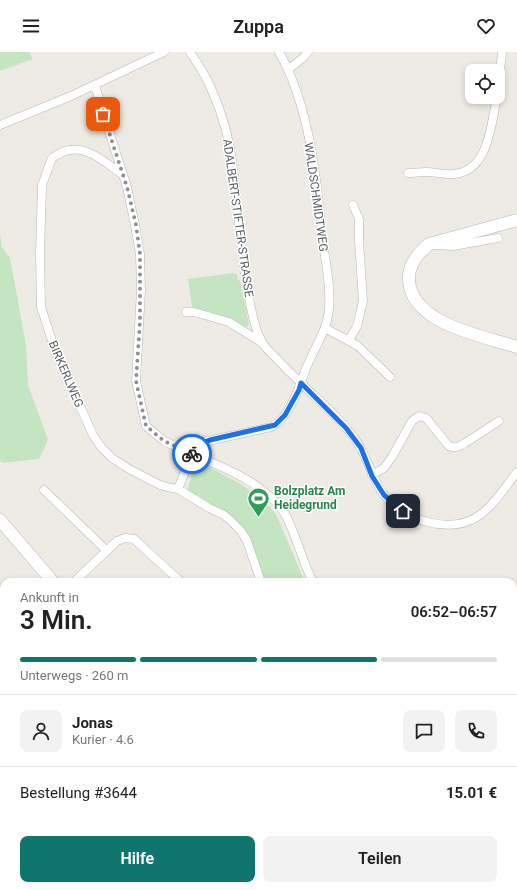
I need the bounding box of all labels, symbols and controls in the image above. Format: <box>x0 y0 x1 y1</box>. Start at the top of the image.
icon: menu <box>20 15 42 37</box>
icon: heart <box>475 15 497 37</box>
text: Zuppa <box>233 16 284 37</box>
map controls <box>465 64 505 104</box>
button: locate <box>465 64 505 104</box>
pin <box>86 97 120 131</box>
icon: bag <box>92 103 114 125</box>
street label: ADALBERT-STIFTER-STRASSE <box>220 138 256 298</box>
street label: WALDSCHMIDTWEG <box>301 141 331 253</box>
street label: BIRKERLWEG <box>46 339 86 409</box>
courier <box>172 434 212 474</box>
icon: bike <box>181 443 203 465</box>
place label: Bolzplatz Am Heidegrund <box>274 484 345 512</box>
sports icon: Bolzplatz Am Heidegrund <box>246 485 272 518</box>
pin <box>386 494 420 528</box>
icon: home <box>392 500 414 522</box>
text: Ankunft in <box>20 590 79 605</box>
text: 06:52–06:57 <box>411 603 497 621</box>
text: 3 Min. <box>20 605 93 635</box>
text: Unterwegs · 260 m <box>20 668 128 683</box>
button: person <box>20 710 62 752</box>
button: chat <box>403 710 445 752</box>
button: phone <box>455 710 497 752</box>
text: Jonas <box>72 714 113 732</box>
text: Kurier · 4.6 <box>72 732 134 747</box>
text: Bestellung #3644 <box>20 784 137 802</box>
text: 15.01 € <box>446 784 497 802</box>
button: Hilfe <box>20 836 255 882</box>
button: Teilen <box>263 836 497 882</box>

